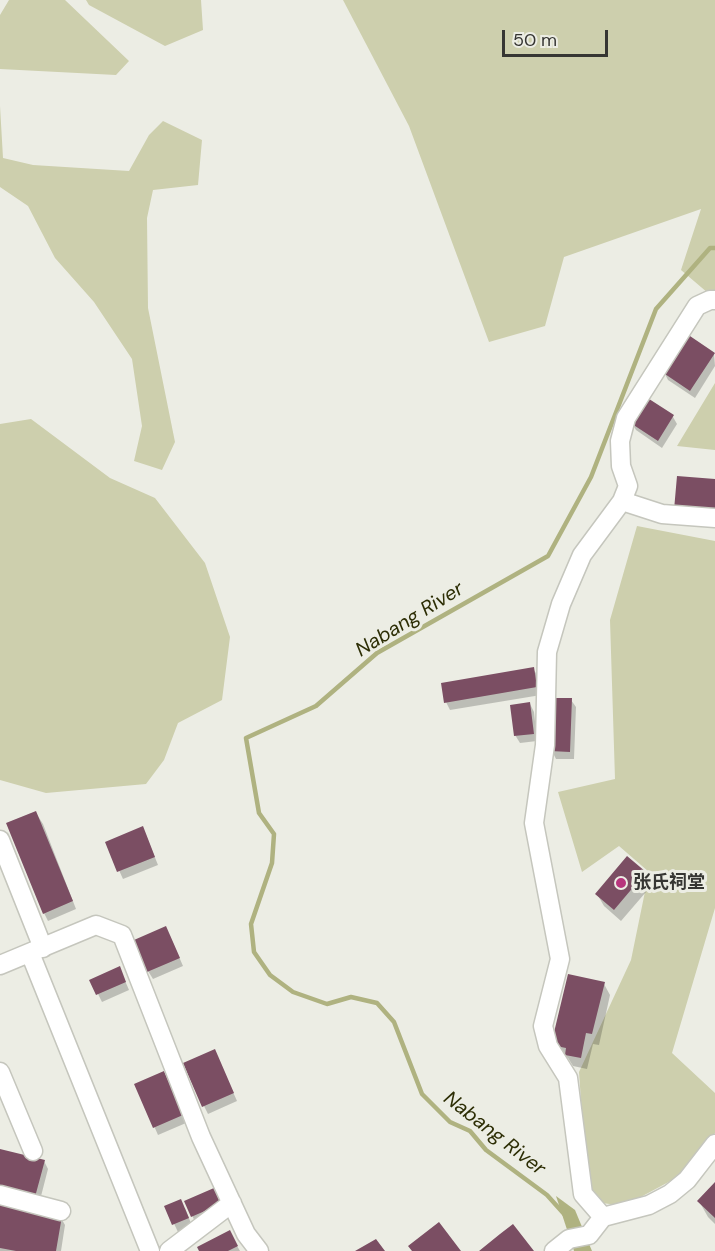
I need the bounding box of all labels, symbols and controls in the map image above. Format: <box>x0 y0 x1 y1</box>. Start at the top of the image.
scale bar <box>505 18 612 56</box>
text: 50 m <box>513 28 557 52</box>
water label: Nabang River <box>352 577 468 663</box>
place label: 张氏祠堂 <box>633 872 705 894</box>
marker: 张氏祠堂 <box>614 876 628 890</box>
water label: Nabang River <box>438 1087 550 1181</box>

